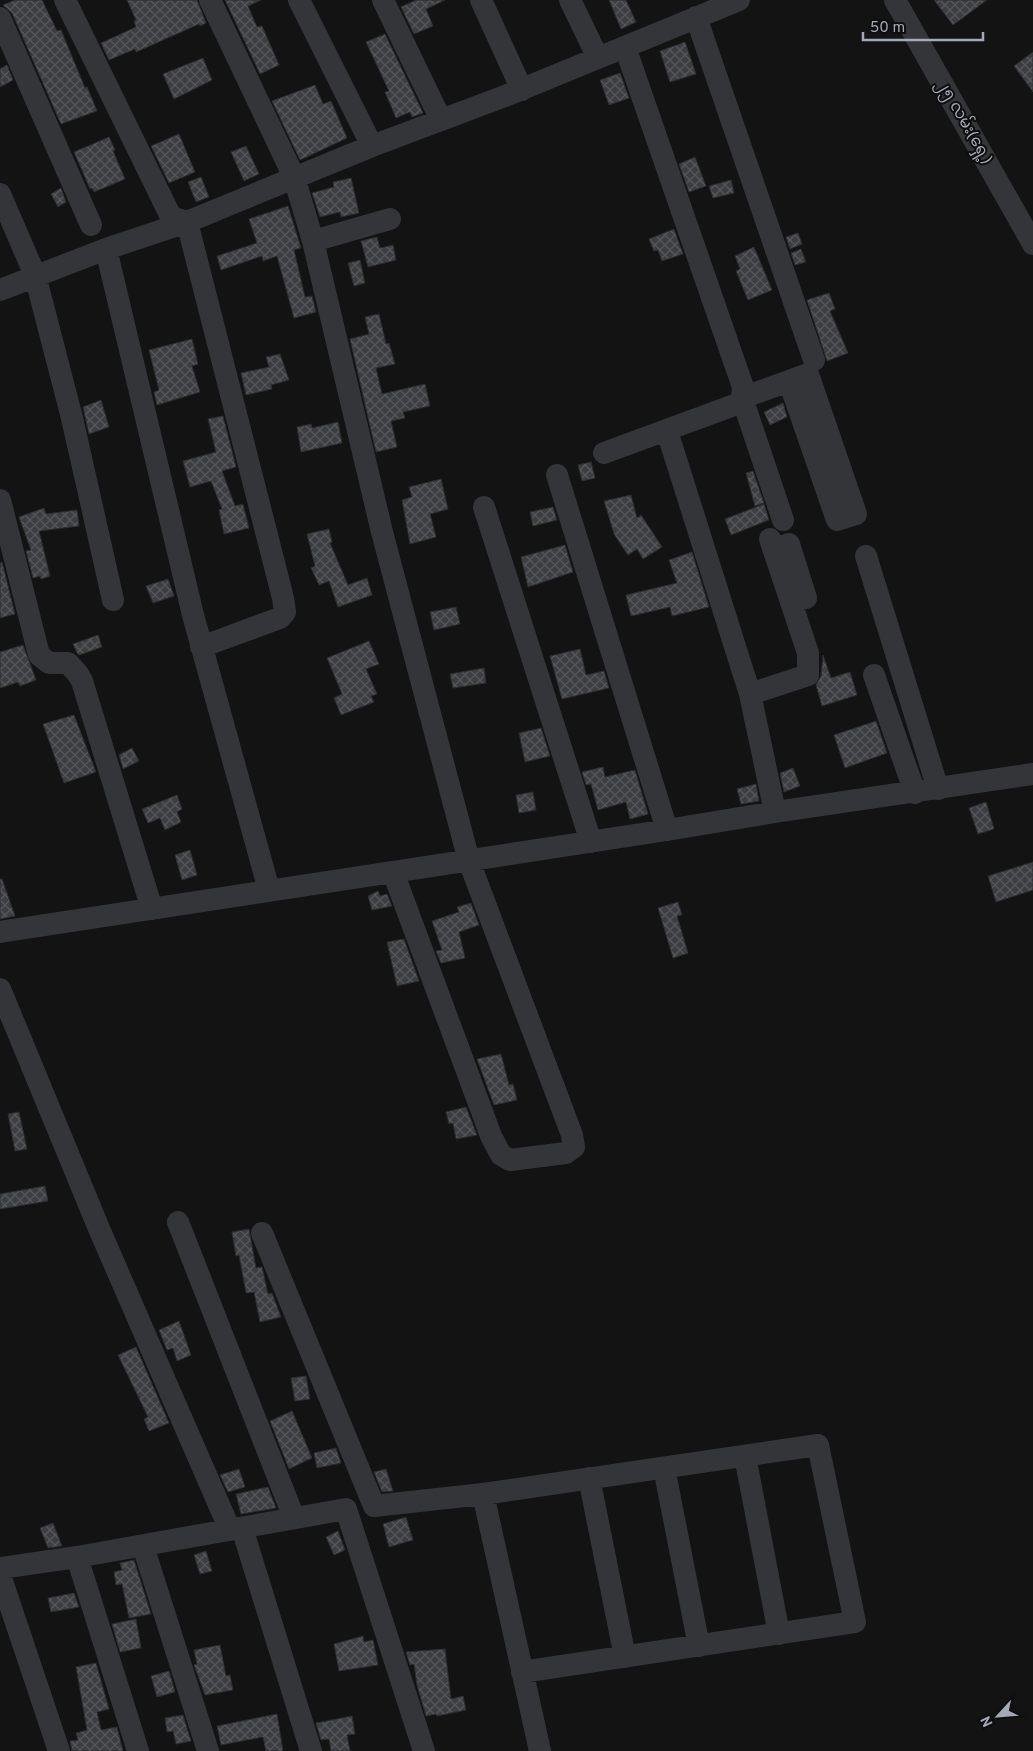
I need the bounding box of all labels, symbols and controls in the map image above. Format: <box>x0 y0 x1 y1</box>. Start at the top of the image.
scale bar <box>863 10 983 42</box>
text: 50 m <box>870 19 905 38</box>
street label: ၂၅ လမ်း(ရှေ့) <box>929 74 999 170</box>
north arrow <box>973 1691 1023 1741</box>
text: N <box>978 1713 998 1729</box>

